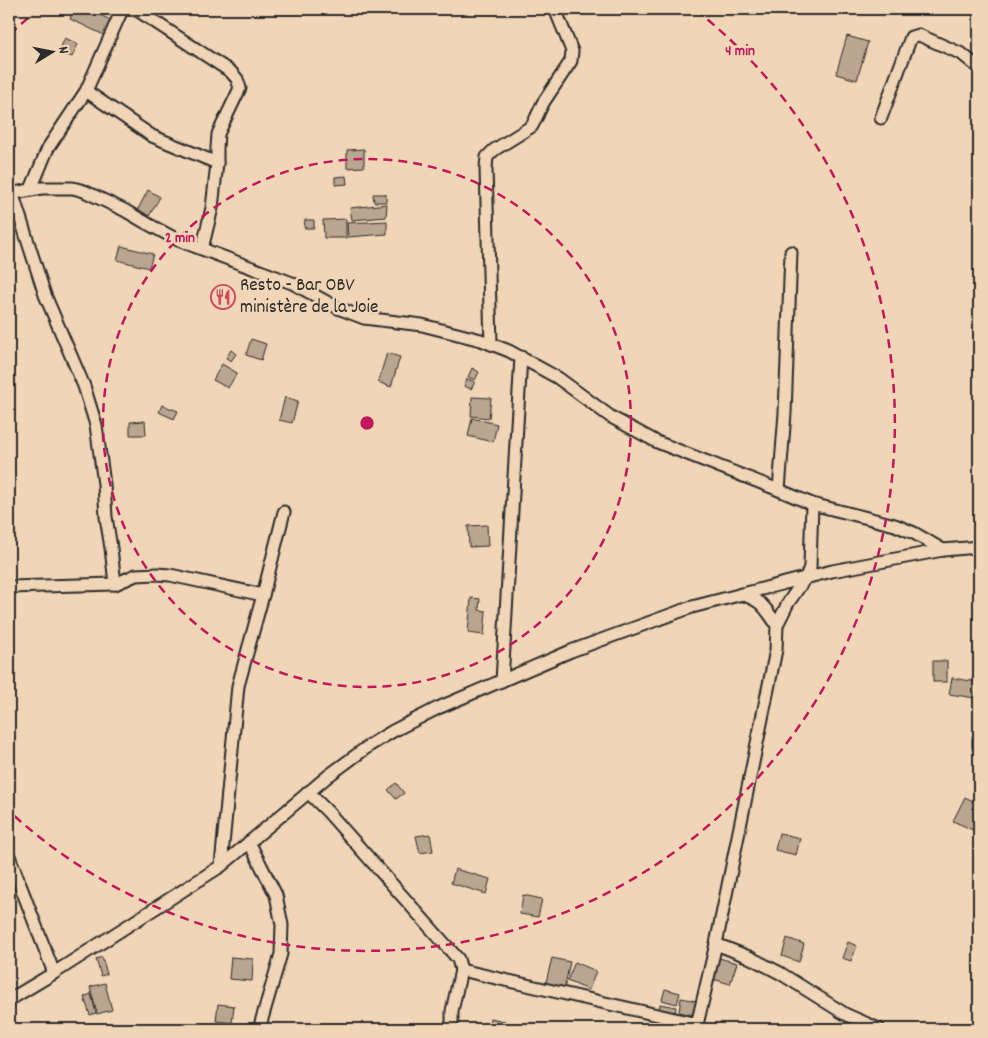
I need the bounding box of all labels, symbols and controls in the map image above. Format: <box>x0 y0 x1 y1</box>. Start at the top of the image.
north arrow <box>28 28 78 78</box>
text: 4 min <box>725 41 755 63</box>
text: N <box>52 45 73 55</box>
text: 2 min <box>165 228 195 250</box>
place label: Resto - Bar OBV ministère de la Joie <box>240 273 378 322</box>
restaurant icon: Resto - Bar OBV ministère de la Joie <box>210 284 236 310</box>
centre of rings <box>358 414 376 432</box>

